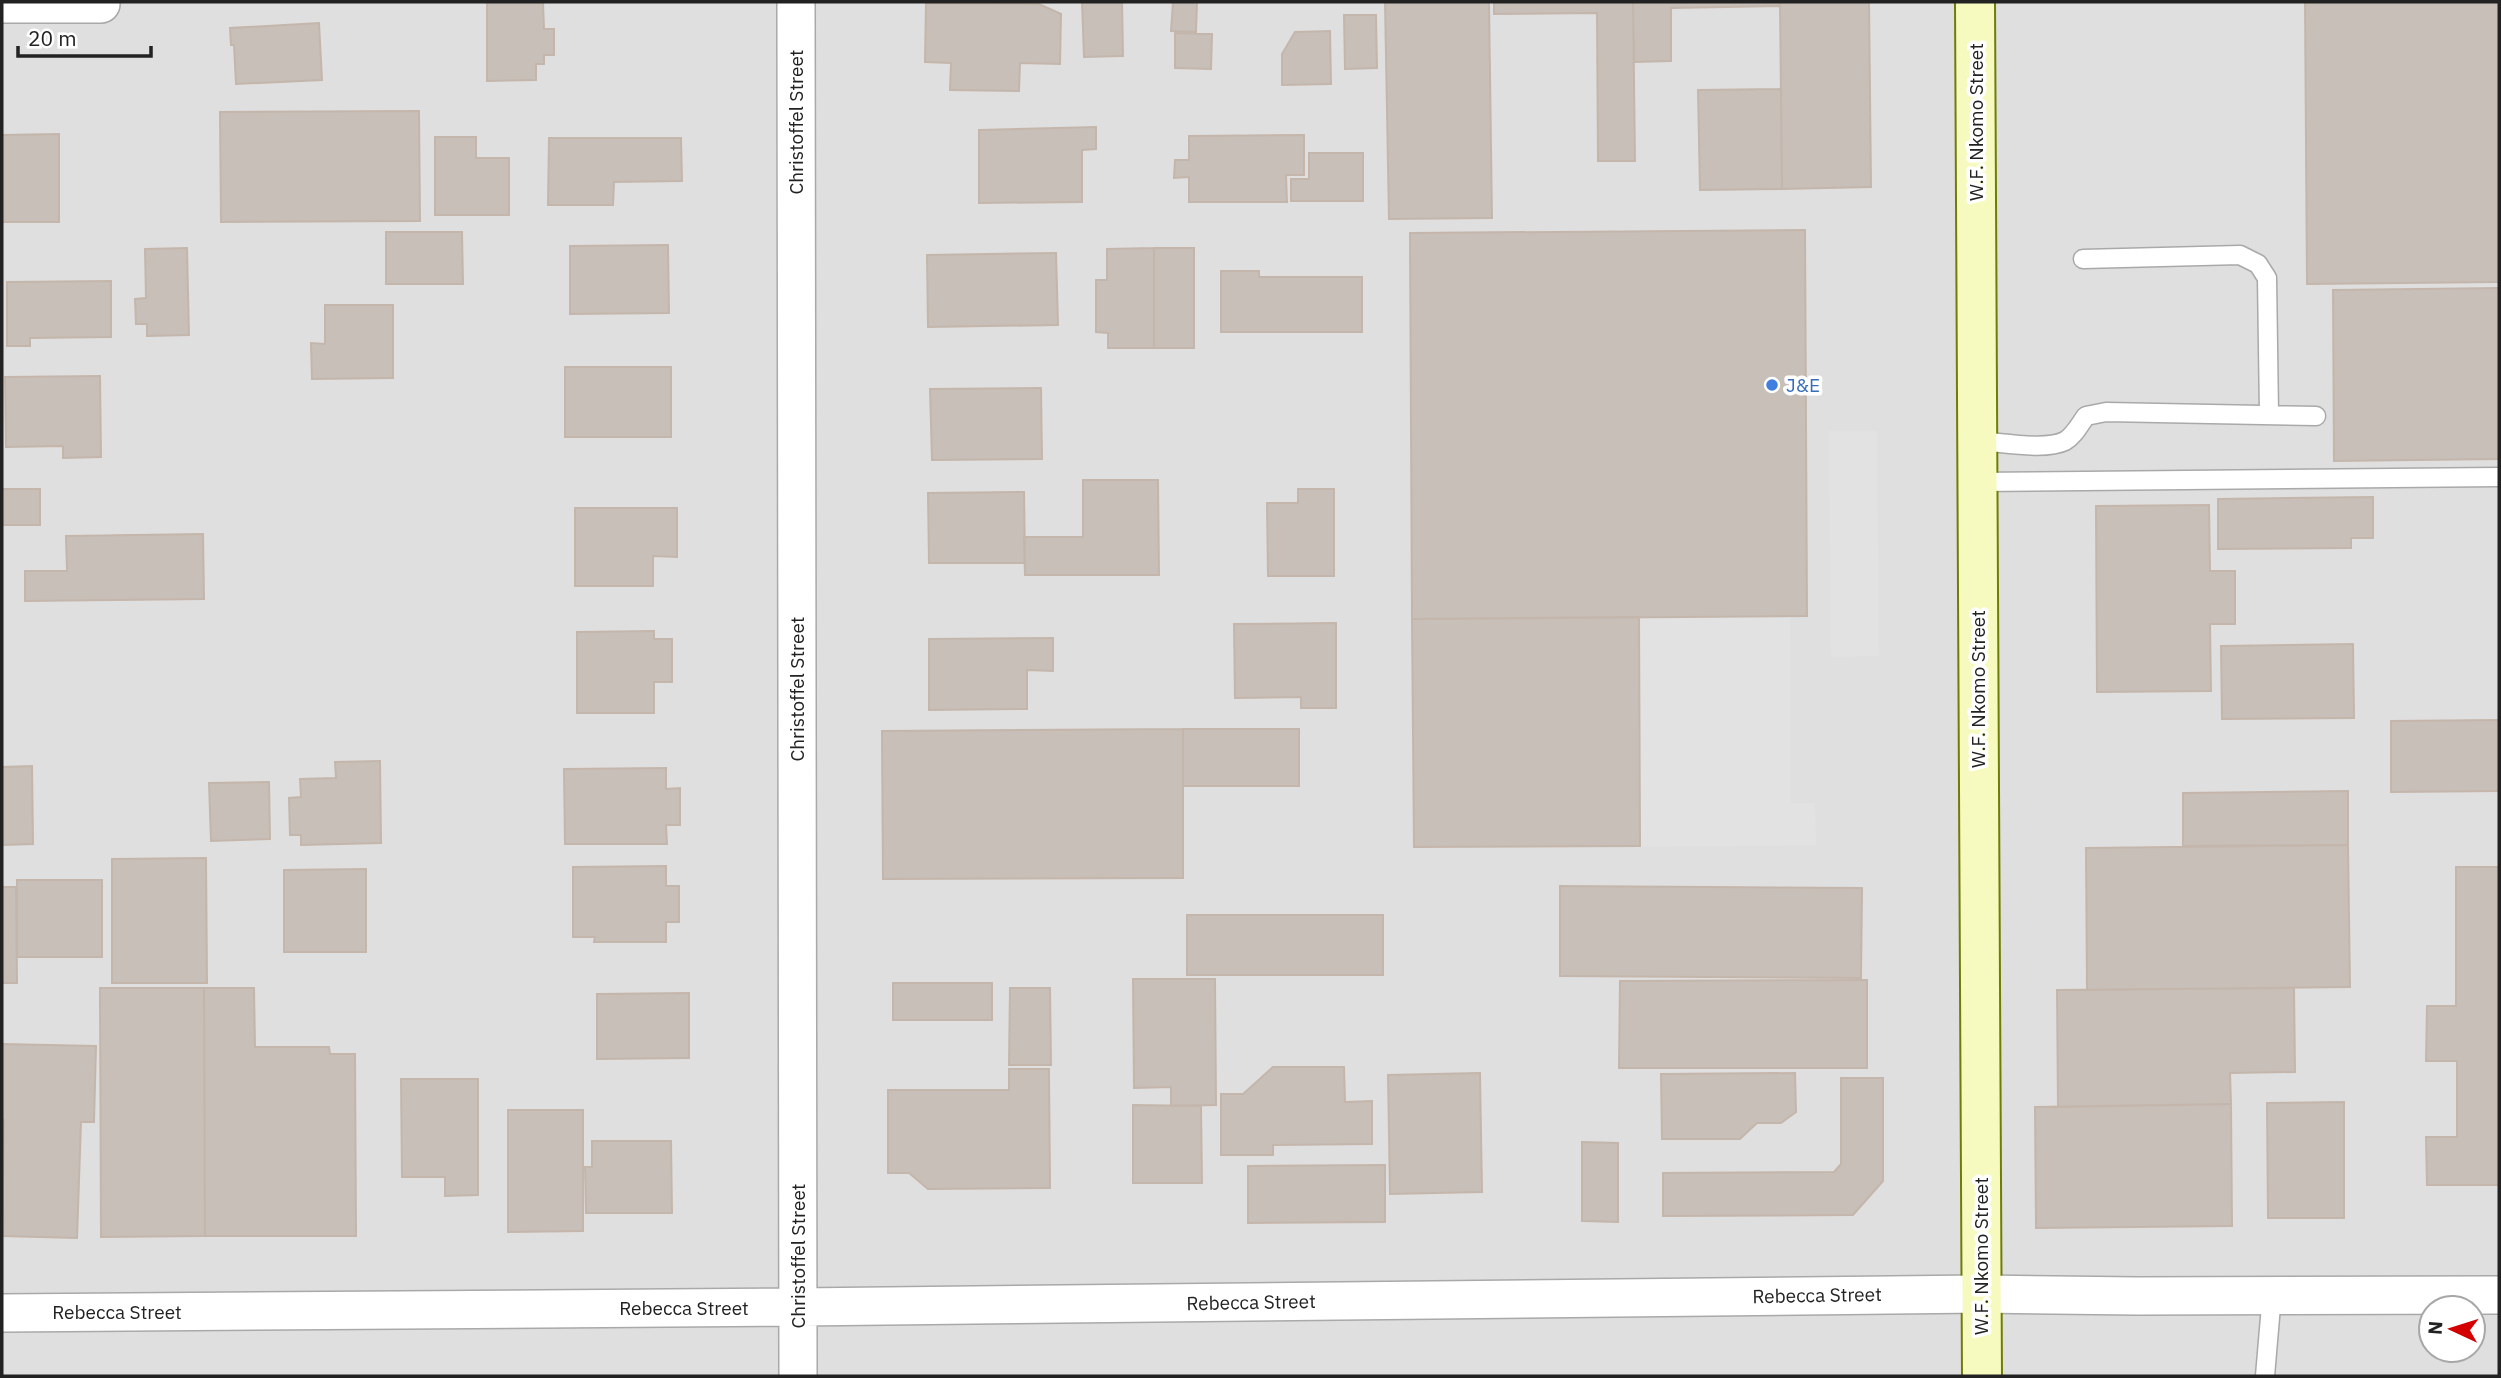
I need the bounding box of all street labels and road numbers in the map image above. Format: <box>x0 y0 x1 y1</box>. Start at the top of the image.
street label: W.F. Nkomo Street <box>1964 43 1988 201</box>
street label: Christoffel Street <box>784 50 808 195</box>
street label: W.F. Nkomo Street <box>1966 610 1990 768</box>
street label: Christoffel Street <box>785 617 809 762</box>
street label: W.F. Nkomo Street <box>1969 1177 1993 1335</box>
street label: Christoffel Street <box>786 1184 810 1329</box>
street label: Rebecca Street <box>1752 1282 1882 1308</box>
street label: Rebecca Street <box>1186 1289 1316 1315</box>
street label: Rebecca Street <box>619 1296 749 1320</box>
street label: Rebecca Street <box>52 1300 182 1324</box>

